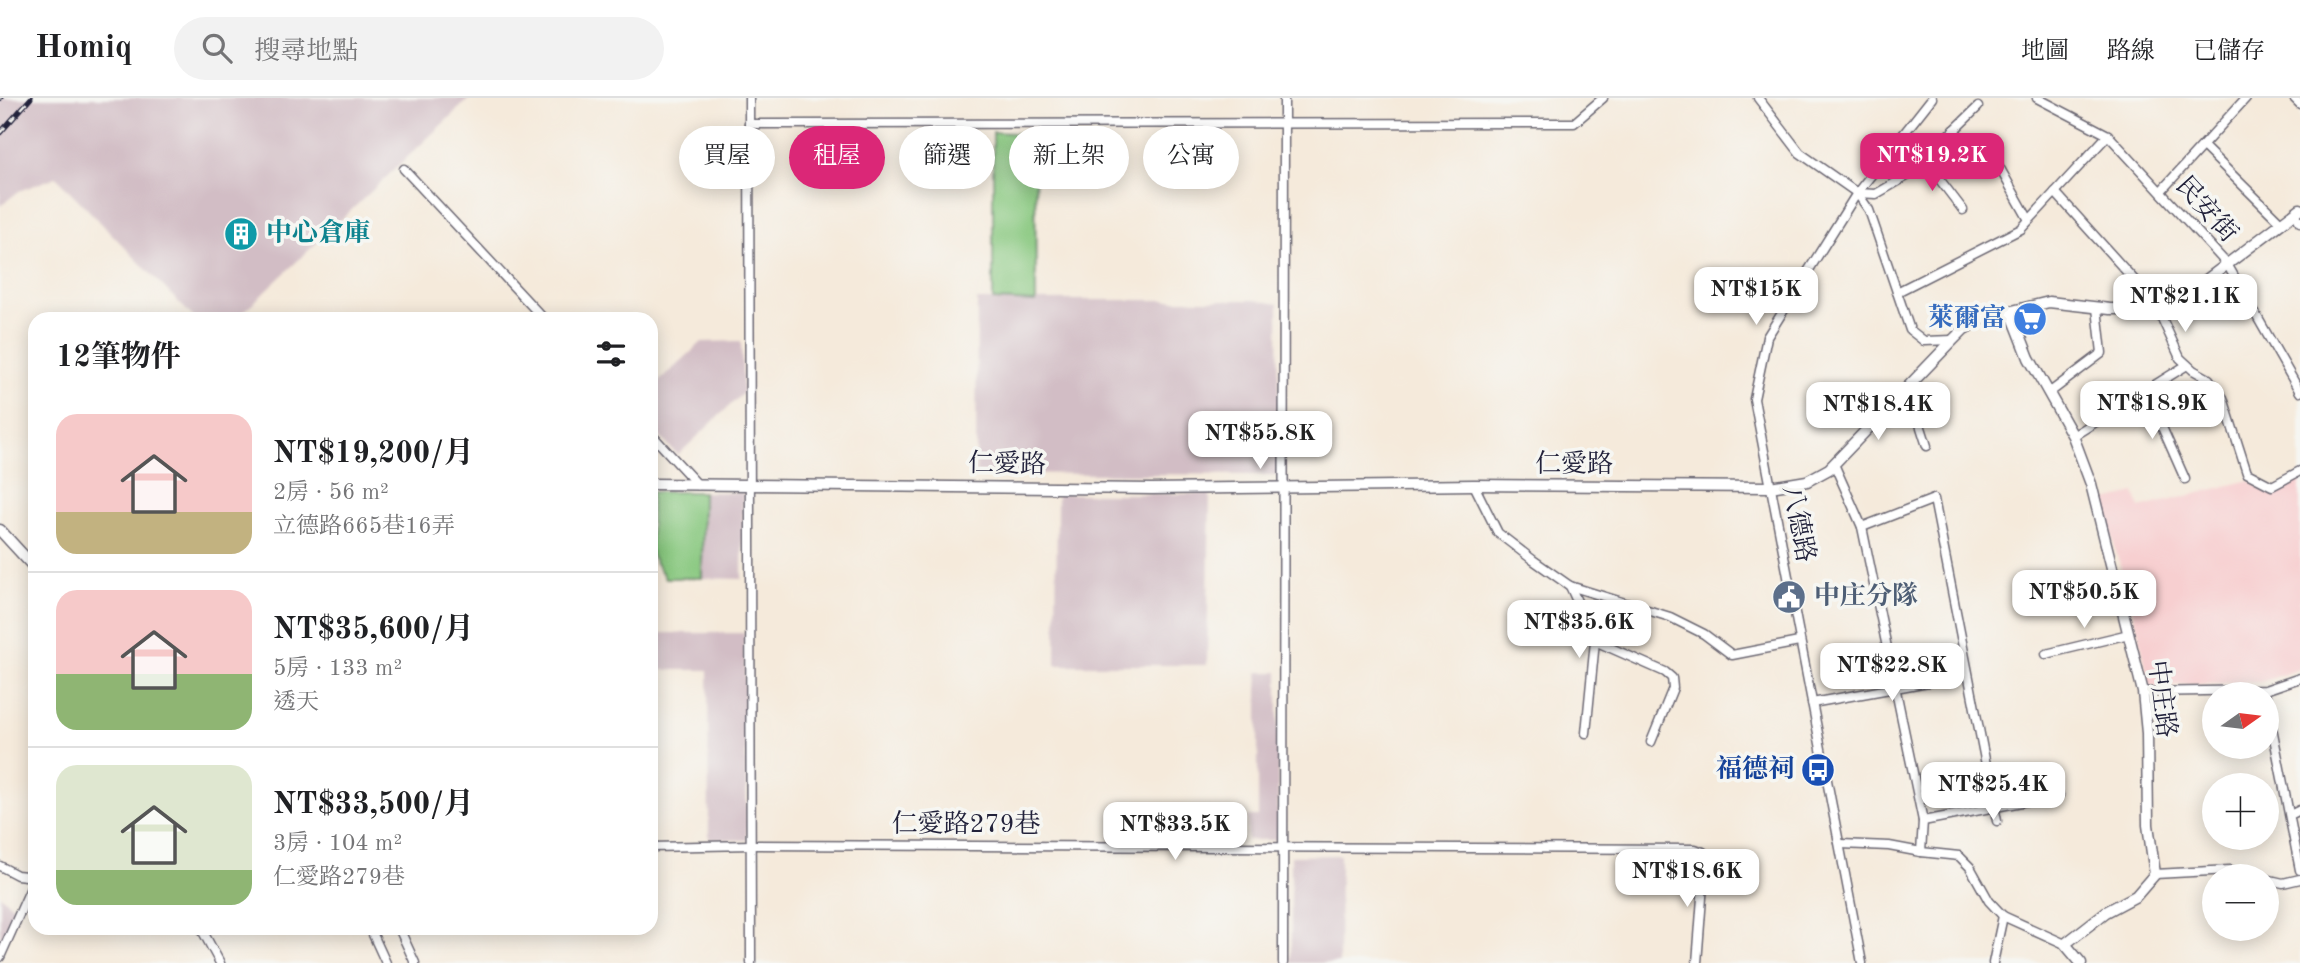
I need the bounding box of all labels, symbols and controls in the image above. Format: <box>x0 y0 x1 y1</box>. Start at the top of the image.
search box <box>174 17 664 80</box>
icon: search <box>198 29 236 67</box>
text: Homiq <box>35 32 132 65</box>
text: 搜尋地點 <box>254 39 358 65</box>
text: 地圖 <box>2021 40 2069 64</box>
text: 路線 <box>2107 40 2155 64</box>
text: 已儲存 <box>2193 40 2265 64</box>
chip: 買屋 <box>679 126 775 189</box>
chip: 租屋 <box>789 126 885 189</box>
chip: 篩選 <box>899 126 995 189</box>
chip: 新上架 <box>1009 126 1129 189</box>
chip: 公寓 <box>1143 126 1239 189</box>
pin: NT$19.2K <box>1860 134 2004 193</box>
text: NT$19.2K <box>1876 144 1988 167</box>
street label: 民安街 <box>2170 171 2243 248</box>
building icon: 中心倉庫 <box>222 215 260 253</box>
place label: 中心倉庫 <box>266 218 370 247</box>
pin: NT$15K <box>1699 268 1813 327</box>
pin: NT$21.1K <box>2113 274 2257 334</box>
text: NT$15K <box>1710 278 1802 301</box>
text: NT$21.1K <box>2129 285 2241 308</box>
supermarket icon: 萊爾富 <box>2011 300 2049 338</box>
place label: 萊爾富 <box>1928 303 2006 332</box>
icon: filters <box>592 335 630 373</box>
text: 12筆物件 <box>56 343 181 373</box>
pin: NT$18.4K <box>1806 382 1950 442</box>
pin: NT$18.9K <box>2080 382 2224 441</box>
text: NT$18.9K <box>2096 392 2208 415</box>
text: NT$18.4K <box>1822 393 1934 416</box>
pin: NT$55.8K <box>1188 412 1332 471</box>
text: NT$55.8K <box>1204 422 1316 445</box>
text: NT$19,200/月 <box>273 439 474 469</box>
icon: home <box>112 442 196 526</box>
street label: 仁愛路 <box>968 449 1046 479</box>
street label: 仁愛路 <box>1535 450 1613 478</box>
text: 2房 · 56 m² <box>273 481 389 504</box>
street label: 八德路 <box>1778 483 1820 565</box>
text: 立德路665巷16弄 <box>273 515 455 538</box>
pin: NT$50.5K <box>2012 570 2156 630</box>
public building icon: 中庄分隊 <box>1770 578 1808 616</box>
place label: 中庄分隊 <box>1814 581 1918 610</box>
text: NT$50.5K <box>2028 581 2140 604</box>
pin: NT$35.6K <box>1507 601 1651 660</box>
text: NT$35.6K <box>1523 611 1635 634</box>
text: NT$35,600/月 <box>273 615 474 645</box>
icon: home <box>112 618 196 702</box>
pin: NT$22.8K <box>1820 644 1964 703</box>
text: NT$22.8K <box>1836 654 1948 677</box>
text: 5房 · 133 m² <box>273 657 402 680</box>
street label: 中庄路 <box>2143 658 2181 739</box>
north arrow <box>2202 682 2278 760</box>
map controls <box>2202 682 2279 941</box>
text: 透天 <box>273 691 319 714</box>
bus stop icon: 福德祠 <box>1799 751 1837 789</box>
place label: 福德祠 <box>1716 754 1794 783</box>
pin: NT$25.4K <box>1921 762 2065 822</box>
text: NT$25.4K <box>1937 773 2049 796</box>
button: + <box>2202 773 2279 850</box>
text: NT$33,500/月 <box>273 790 474 820</box>
icon: home <box>112 793 196 877</box>
pin: NT$33.5K <box>1103 802 1247 862</box>
street label: 仁愛路279巷 <box>891 810 1041 838</box>
text: NT$33.5K <box>1119 813 1231 836</box>
text: 3房 · 104 m² <box>273 832 402 855</box>
pin: NT$18.6K <box>1615 850 1759 909</box>
text: NT$18.6K <box>1631 860 1743 883</box>
button: − <box>2202 864 2279 941</box>
text: 仁愛路279巷 <box>273 866 405 889</box>

